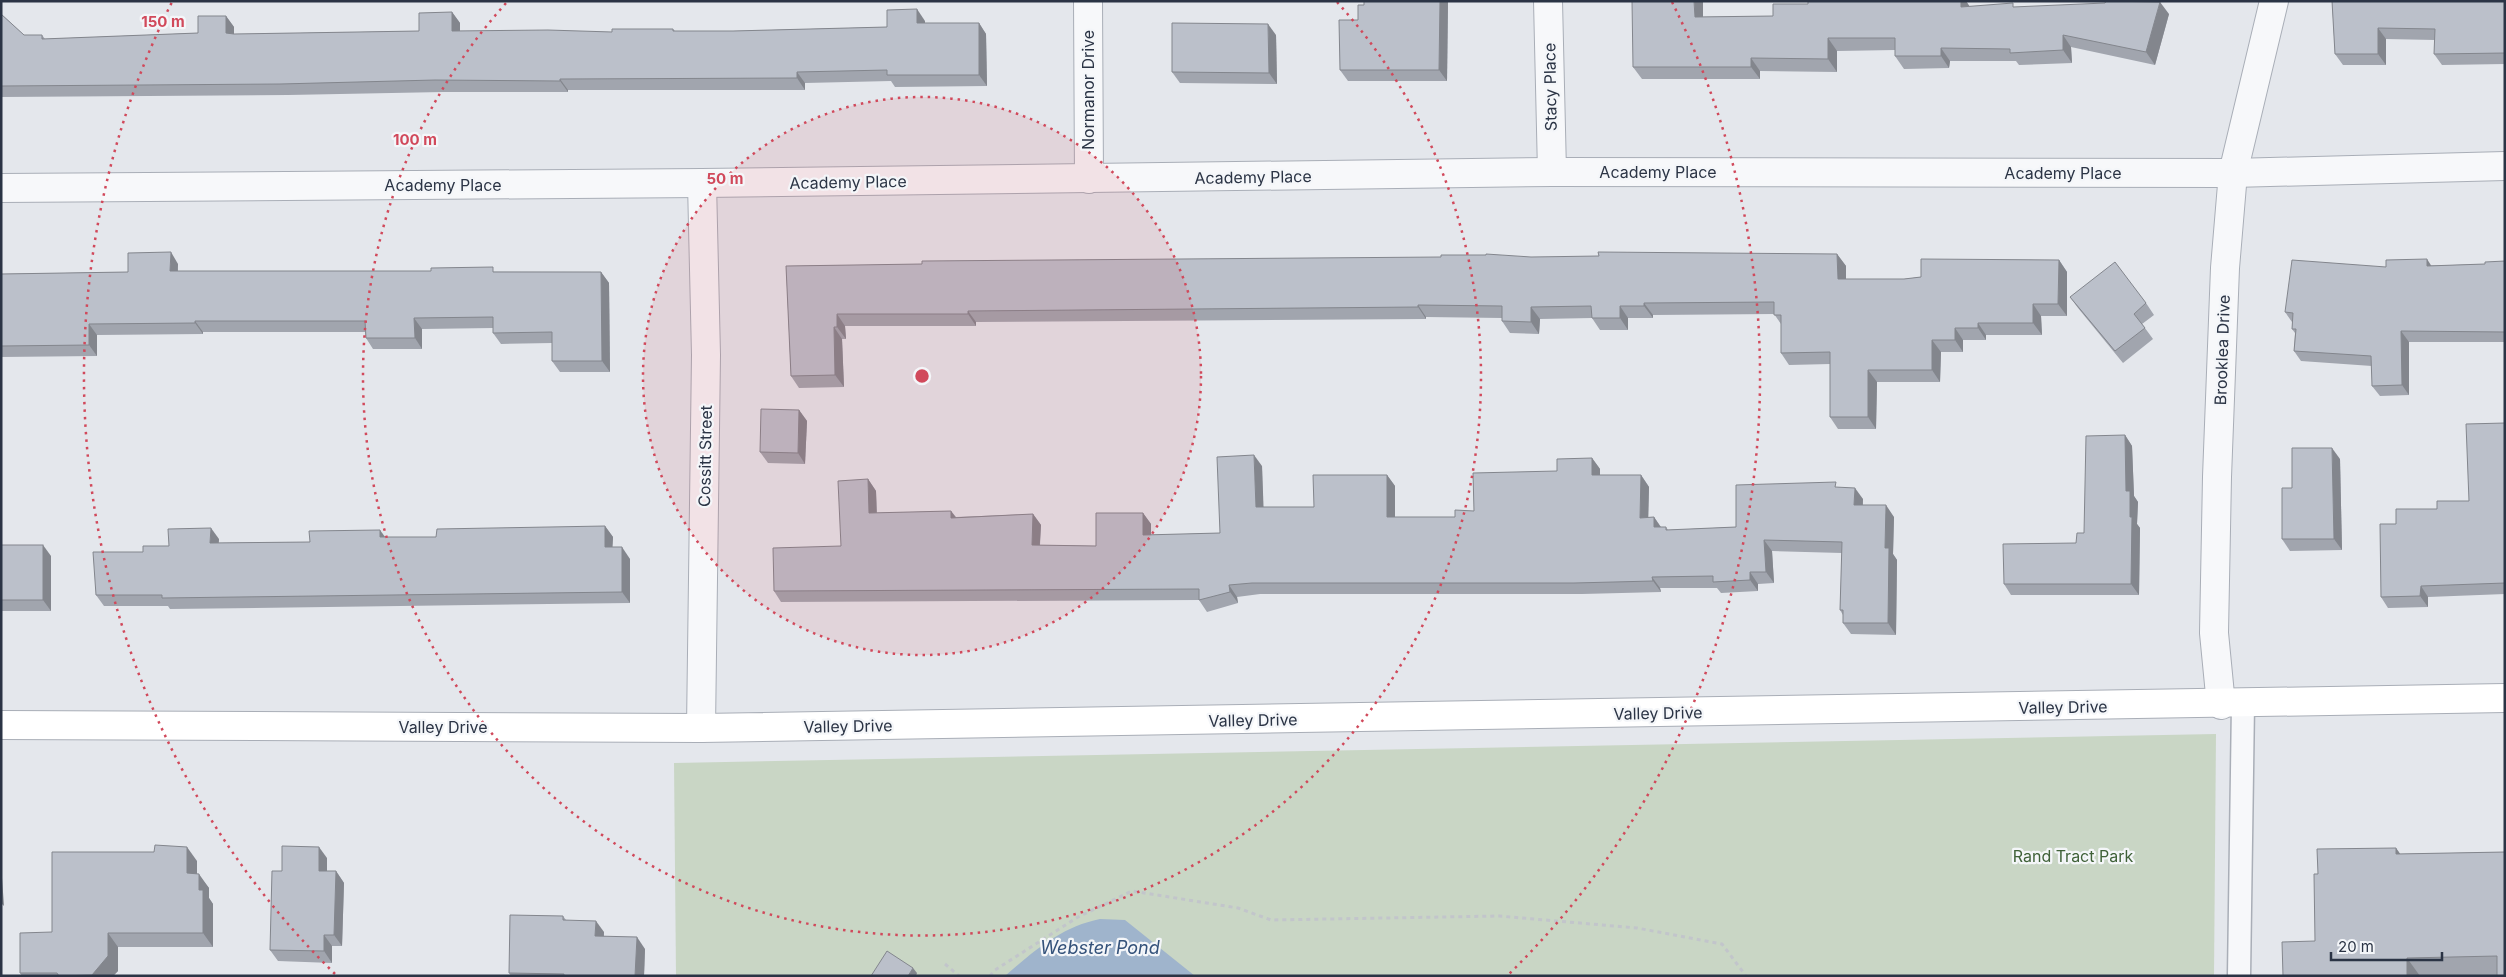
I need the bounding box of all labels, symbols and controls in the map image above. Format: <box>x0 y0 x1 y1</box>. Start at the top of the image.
text: 150 m <box>141 12 185 31</box>
street label: Normanor Drive <box>1078 30 1098 150</box>
street label: Stacy Place <box>1539 43 1561 131</box>
text: 100 m <box>393 130 437 149</box>
street label: Academy Place <box>1599 162 1717 182</box>
street label: Academy Place <box>2004 163 2122 183</box>
street label: Academy Place <box>1194 166 1312 188</box>
text: 50 m <box>707 169 743 188</box>
street label: Academy Place <box>789 171 907 193</box>
street label: Academy Place <box>384 175 502 195</box>
street label: Brooklea Drive <box>2210 294 2234 406</box>
centre of rings <box>913 367 931 385</box>
street label: Cossitt Street <box>694 405 716 507</box>
street label: Valley Drive <box>2018 696 2108 718</box>
street label: Valley Drive <box>1613 702 1703 724</box>
street label: Valley Drive <box>1208 709 1298 731</box>
street label: Valley Drive <box>803 715 893 737</box>
street label: Valley Drive <box>398 717 488 737</box>
park label: Rand Tract Park <box>2013 846 2133 866</box>
scale bar <box>2331 930 2442 962</box>
water label: Webster Pond <box>1040 937 1160 958</box>
text: 20 m <box>2338 937 2374 956</box>

